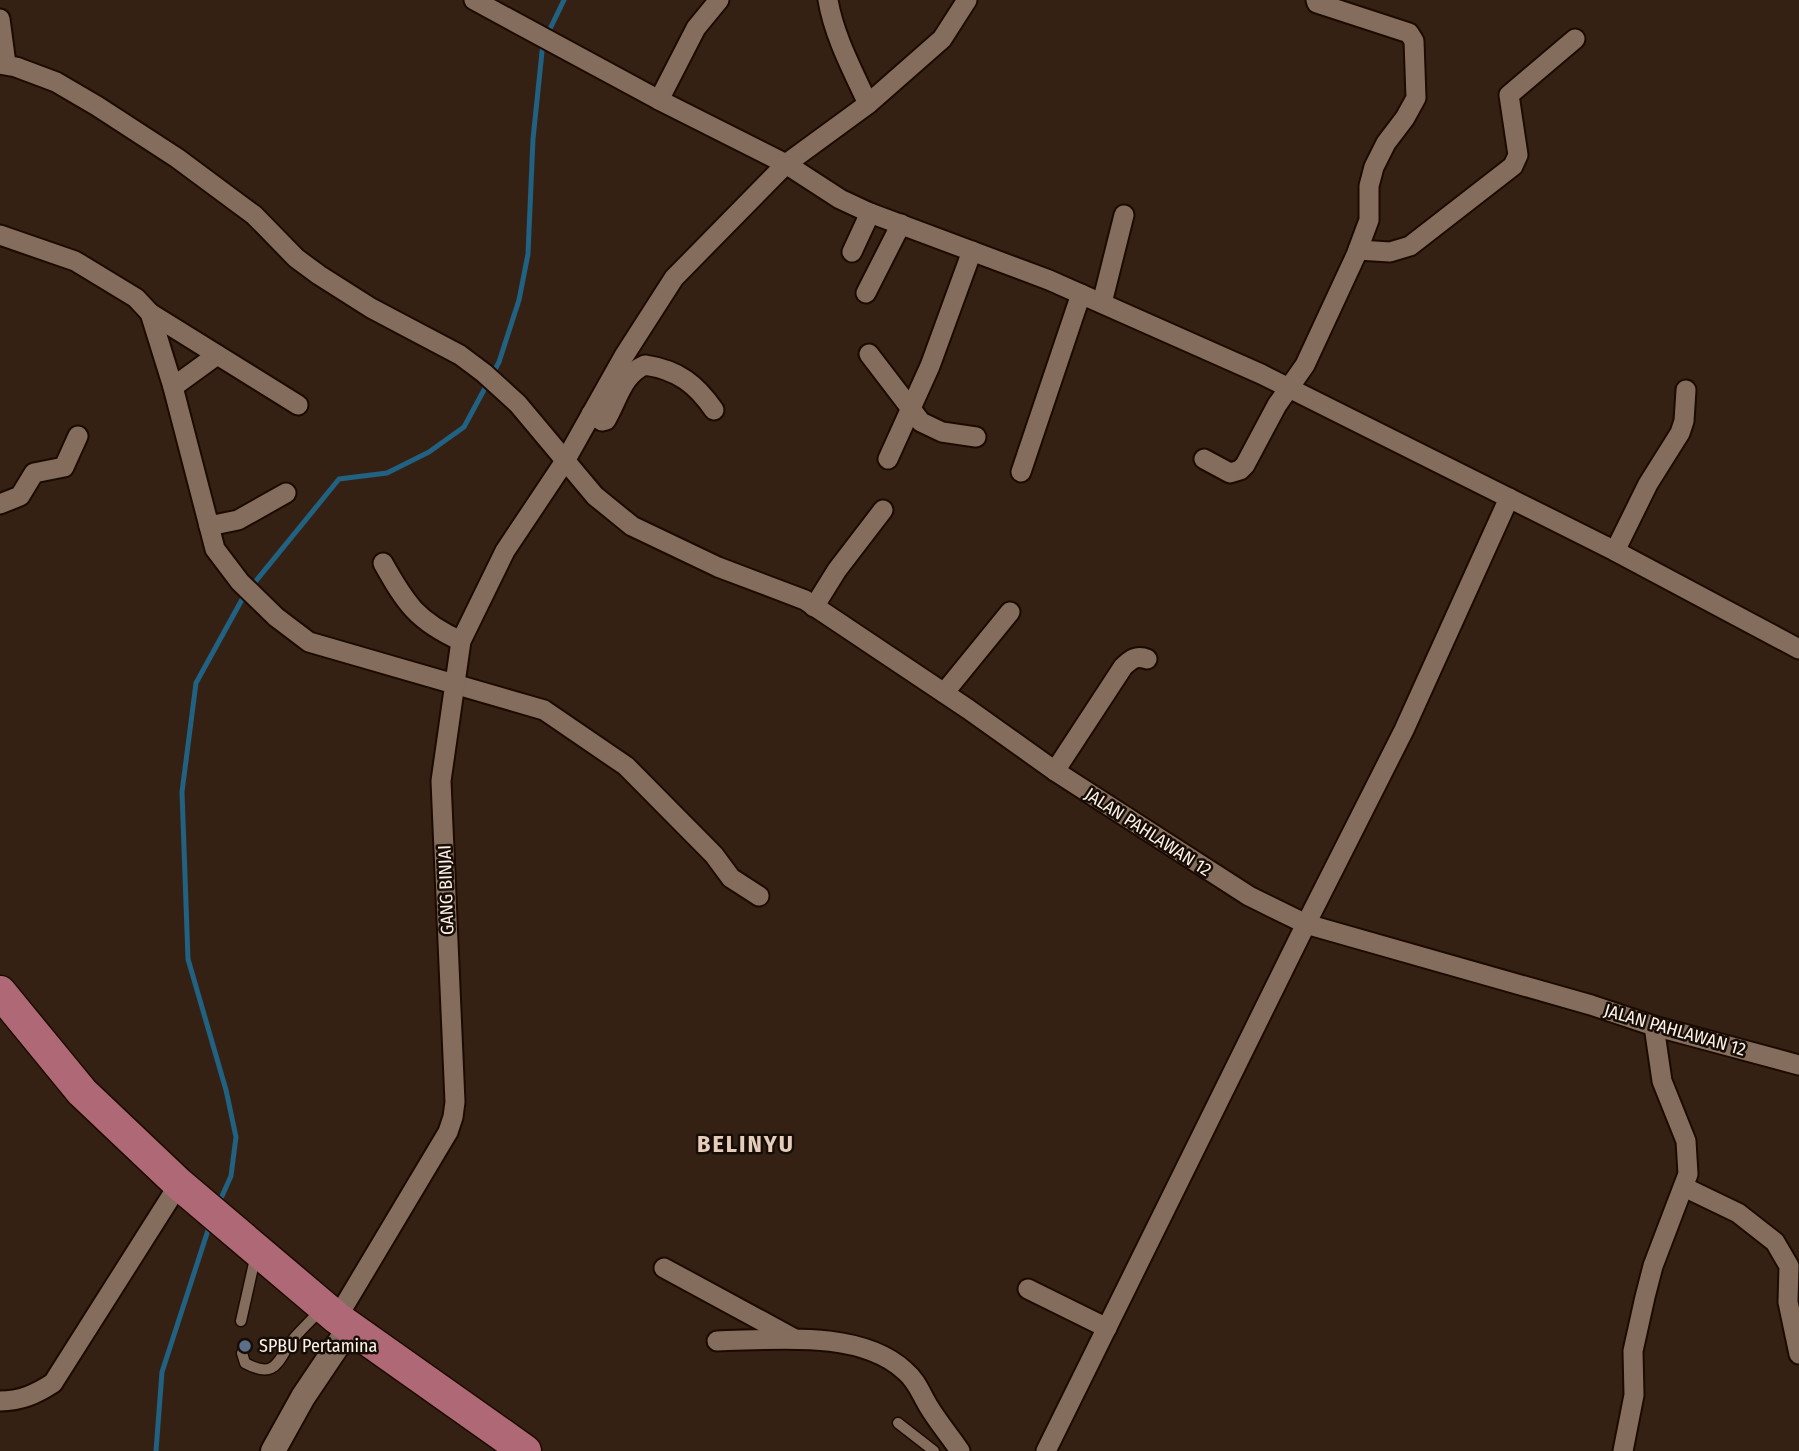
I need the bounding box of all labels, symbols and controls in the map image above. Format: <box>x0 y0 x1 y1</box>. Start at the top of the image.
street label: JALAN PAHLAWAN 12 <box>1081 783 1215 881</box>
street label: GANG BINJAI <box>433 845 459 935</box>
street label: JALAN PAHLAWAN 12 <box>1602 999 1748 1061</box>
district label: BELINYU <box>697 1130 795 1158</box>
place label: SPBU Pertamina <box>259 1335 377 1357</box>
marker: SPBU Pertamina <box>237 1338 253 1354</box>

